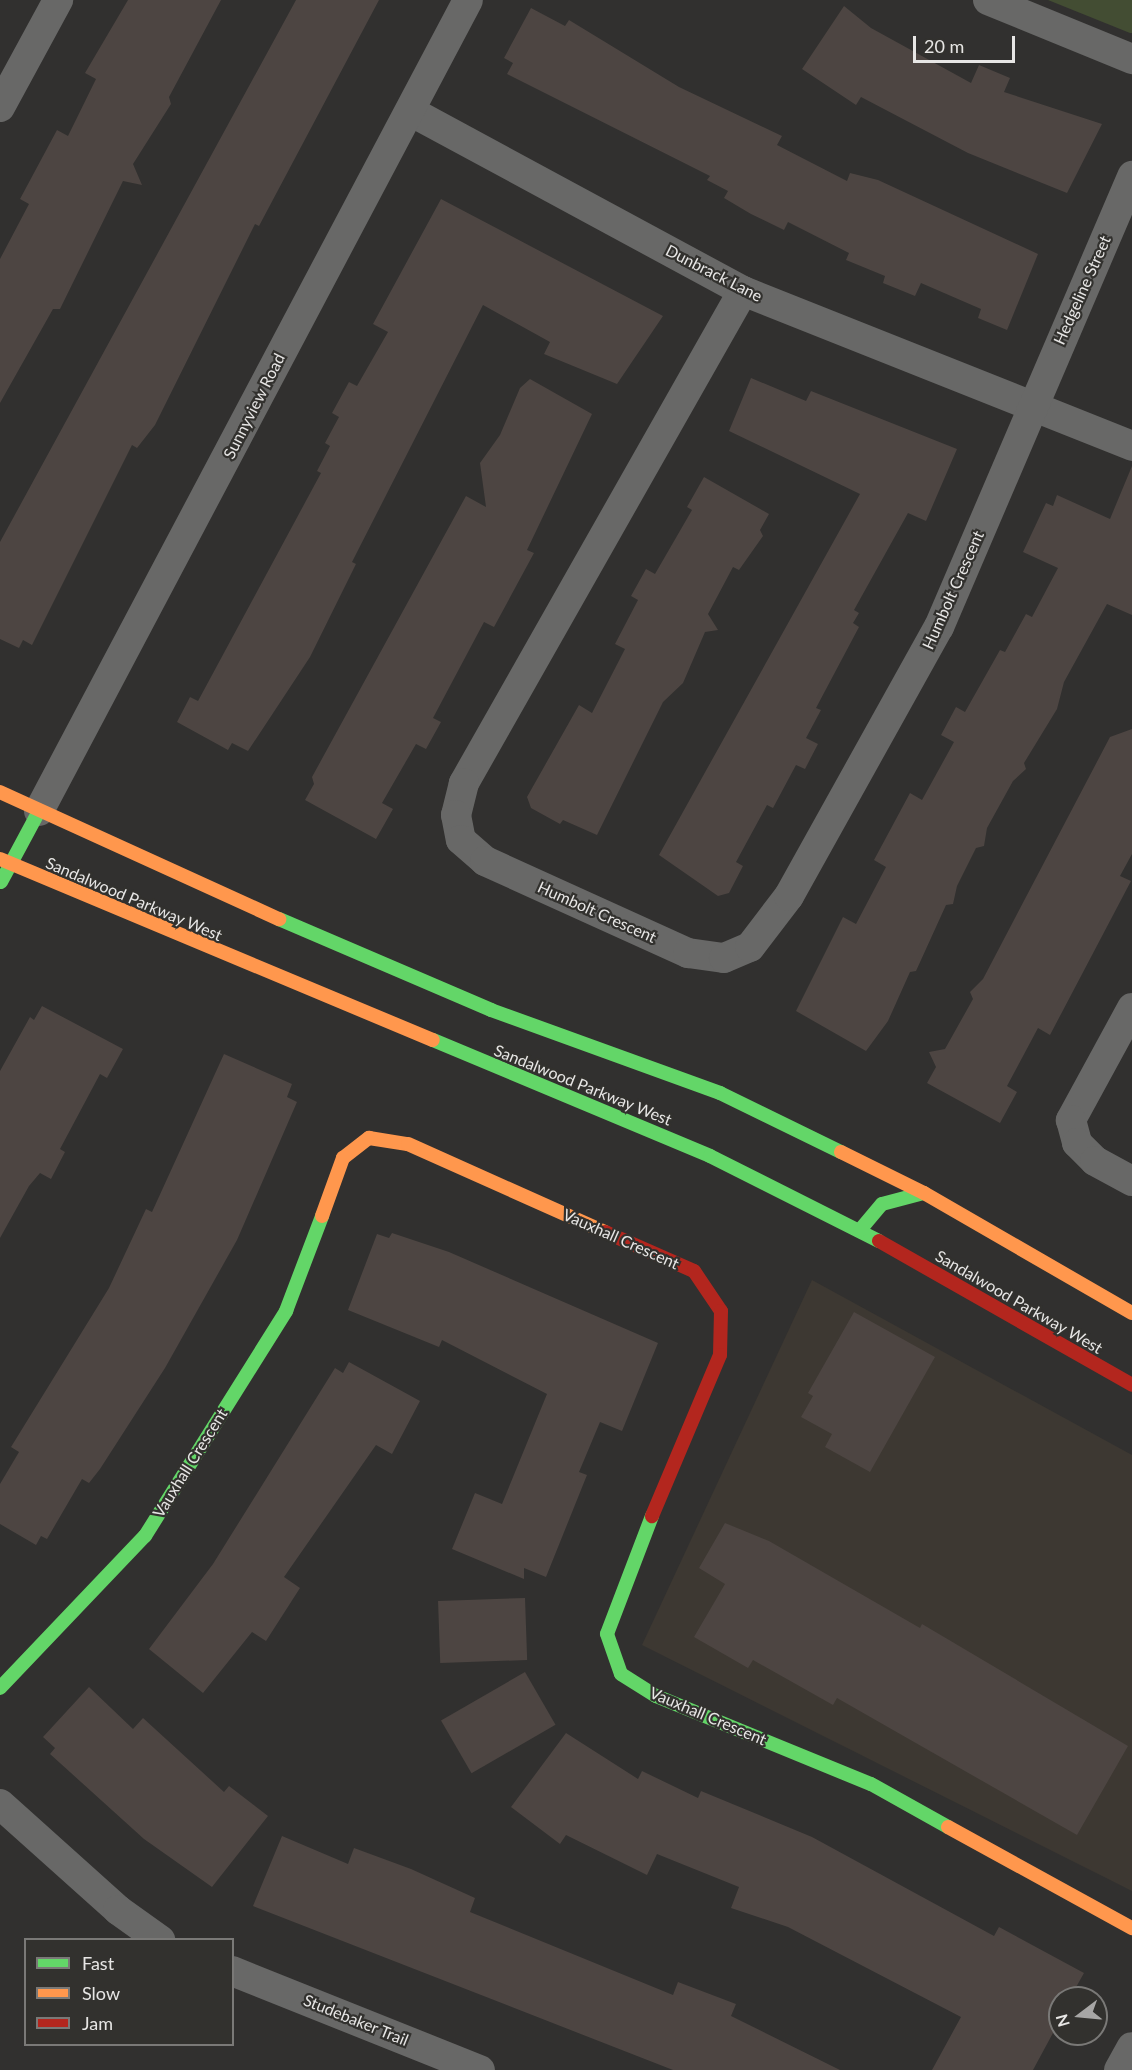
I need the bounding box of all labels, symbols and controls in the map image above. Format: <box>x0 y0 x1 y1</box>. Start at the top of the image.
scale bar <box>916 24 1018 62</box>
text: 20 m <box>924 35 964 57</box>
street label: Hedgeline Street <box>1049 233 1115 347</box>
street label: Dunbrack Lane <box>662 240 766 306</box>
street label: Sunnyview Road <box>219 350 289 462</box>
street label: Humbolt Crescent <box>918 528 988 652</box>
street label: Sandalwood Parkway West <box>43 853 225 945</box>
street label: Humbolt Crescent <box>535 877 659 947</box>
street label: Sandalwood Parkway West <box>491 1040 675 1130</box>
street label: Vauxhall Crescent <box>560 1205 682 1273</box>
street label: Sandalwood Parkway West <box>932 1246 1106 1358</box>
street label: Vauxhall Crescent <box>149 1405 231 1521</box>
street label: Vauxhall Crescent <box>647 1683 769 1749</box>
legend <box>24 1938 234 2046</box>
text: Fast <box>82 1952 114 1974</box>
text: Slow <box>82 1982 120 2004</box>
north arrow <box>1048 1986 1108 2046</box>
street label: Studebaker Trail <box>300 1990 412 2050</box>
text: Jam <box>82 2012 113 2034</box>
text: N <box>1051 2012 1073 2029</box>

